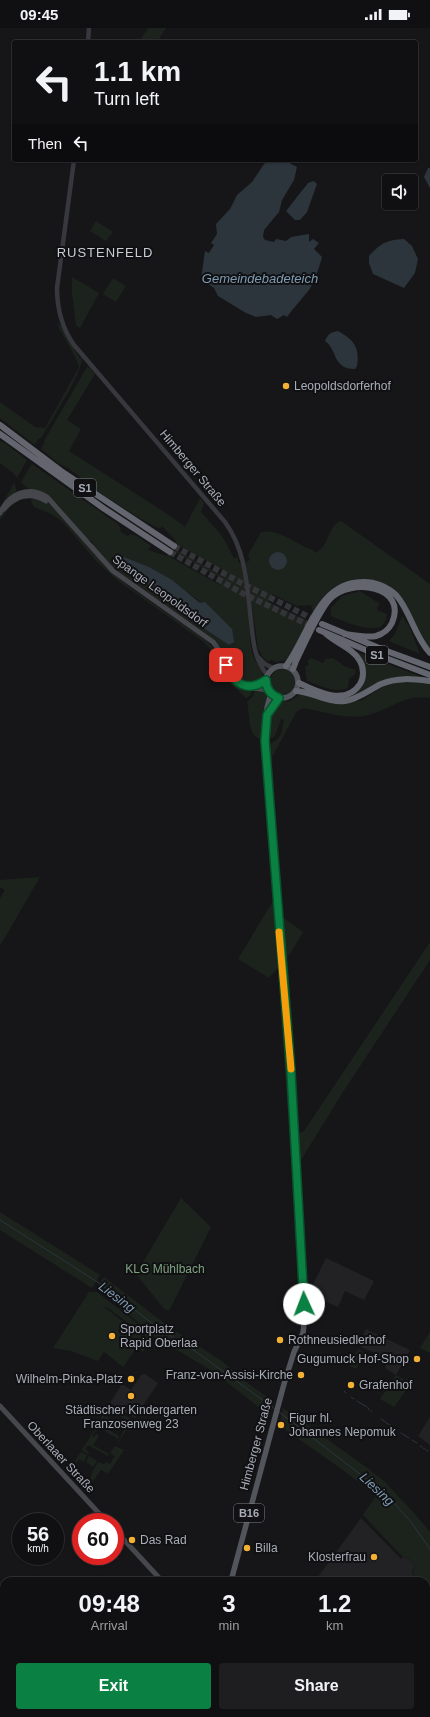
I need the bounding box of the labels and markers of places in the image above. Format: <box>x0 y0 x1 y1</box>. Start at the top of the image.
place label: Leopoldsdorferhof <box>294 379 391 393</box>
marker: Leopoldsdorferhof <box>281 381 291 391</box>
pin <box>209 648 243 682</box>
place label: Sportplatz Rapid Oberlaa <box>120 1322 198 1350</box>
marker: Sportplatz Rapid Oberlaa <box>107 1331 117 1341</box>
place label: Rothneusiedlerhof <box>288 1333 386 1347</box>
marker: Rothneusiedlerhof <box>275 1335 285 1345</box>
place label: Gugumuck Hof-Shop <box>297 1352 409 1366</box>
marker: Gugumuck Hof-Shop <box>412 1354 422 1364</box>
place label: Franz-von-Assisi-Kirche <box>166 1368 293 1382</box>
marker: Franz-von-Assisi-Kirche <box>296 1370 306 1380</box>
place label: Wilhelm-Pinka-Platz <box>16 1372 123 1386</box>
marker: Wilhelm-Pinka-Platz <box>126 1374 136 1384</box>
place label: Grafenhof <box>359 1378 413 1392</box>
marker: Grafenhof <box>346 1380 356 1390</box>
marker: Städtischer Kindergarten Franzosenweg 23 <box>126 1391 136 1401</box>
place label: Städtischer Kindergarten Franzosenweg 23 <box>65 1403 197 1431</box>
place label: Figur hl. Johannes Nepomuk <box>289 1411 397 1439</box>
marker: Figur hl. Johannes Nepomuk <box>276 1420 286 1430</box>
place label: Das Rad <box>140 1533 187 1547</box>
marker: Das Rad <box>127 1535 137 1545</box>
place label: Billa <box>255 1541 278 1555</box>
marker: Billa <box>242 1543 252 1553</box>
place label: Klosterfrau <box>308 1550 366 1564</box>
marker: Klosterfrau <box>369 1552 379 1562</box>

